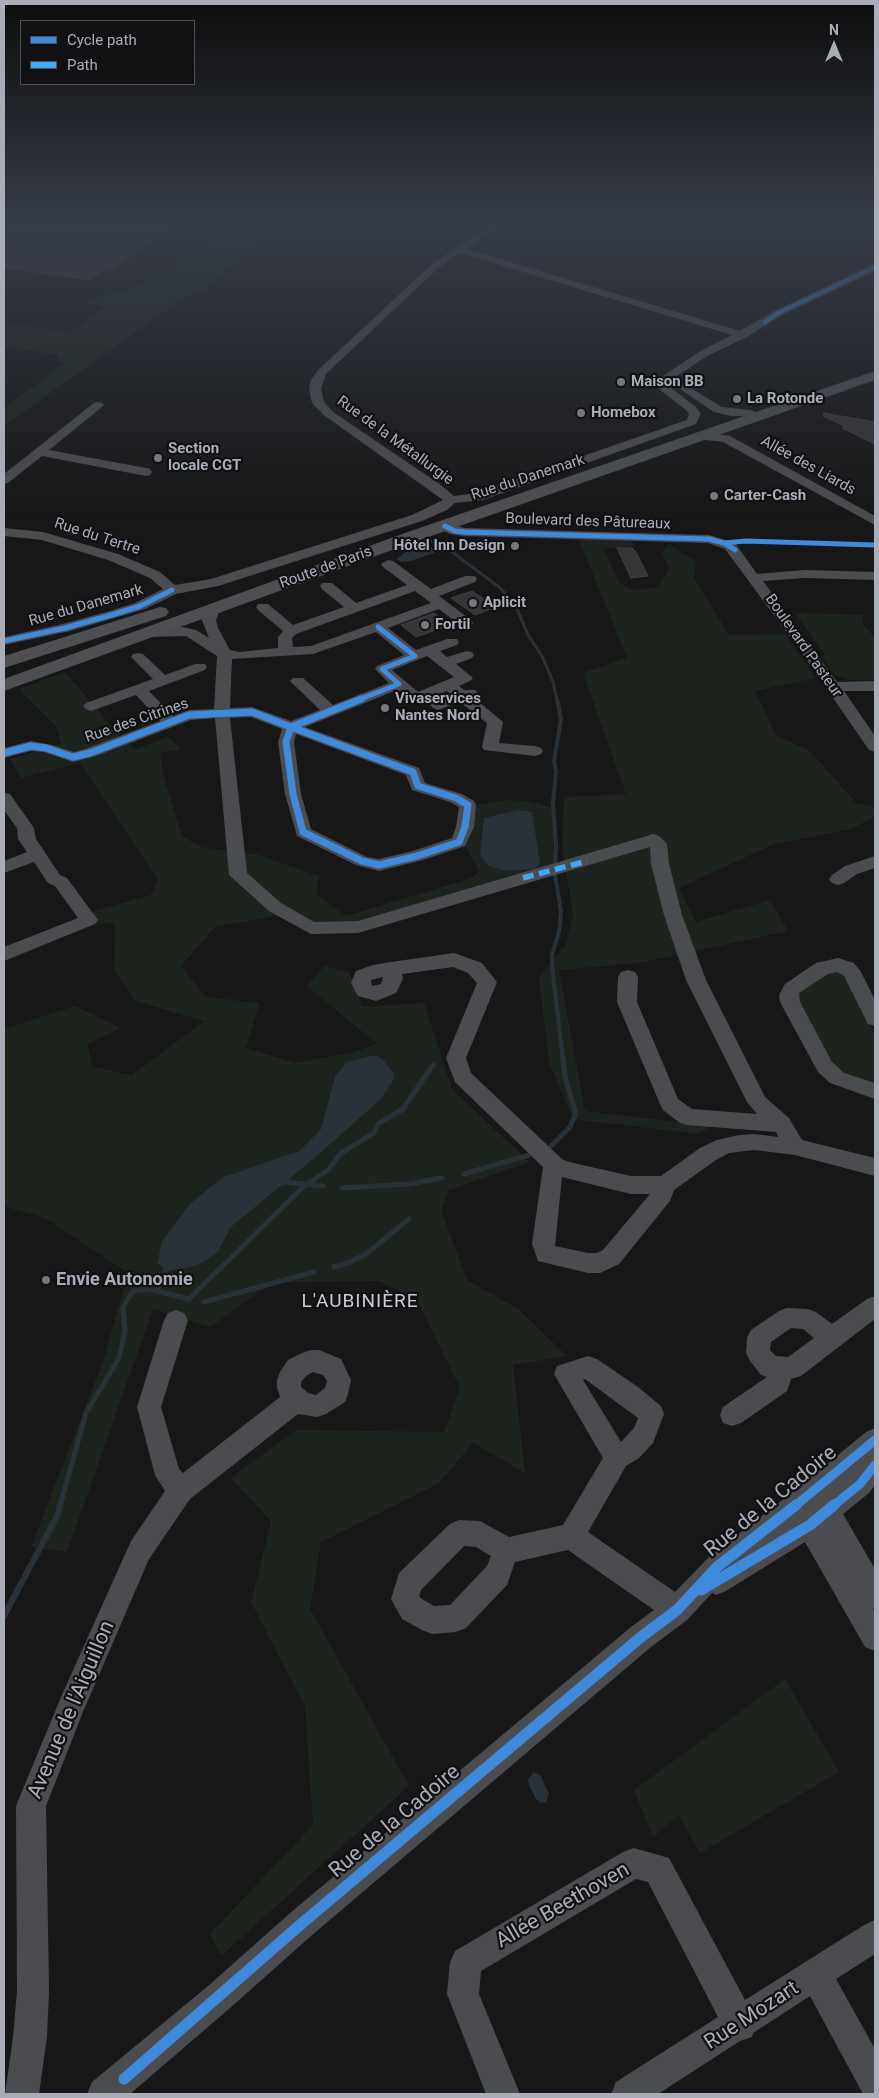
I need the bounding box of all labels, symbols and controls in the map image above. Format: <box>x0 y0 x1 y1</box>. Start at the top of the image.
legend <box>20 20 195 85</box>
north arrow <box>809 20 859 70</box>
text: N <box>829 22 839 38</box>
text: Cycle path <box>67 31 137 49</box>
text: Path <box>67 56 98 74</box>
place label: Maison BB <box>631 373 704 391</box>
marker: Maison BB <box>615 376 627 388</box>
place label: La Rotonde <box>747 390 823 408</box>
street label: Rue de la Métallurgie <box>333 393 457 489</box>
marker: La Rotonde <box>731 393 743 405</box>
place label: Homebox <box>591 404 656 422</box>
marker: Homebox <box>575 407 587 419</box>
street label: Allée des Liards <box>757 433 859 499</box>
place label: Section locale CGT <box>168 440 241 475</box>
street label: Rue du Danemark <box>469 451 587 505</box>
marker: Section locale CGT <box>152 452 164 464</box>
place label: Carter-Cash <box>724 487 806 505</box>
marker: Carter-Cash <box>708 490 720 502</box>
street label: Boulevard des Pâtureaux <box>505 510 671 534</box>
street label: Rue du Tertre <box>52 515 142 559</box>
place label: Hôtel Inn Design <box>394 537 505 555</box>
marker: Hôtel Inn Design <box>509 540 521 552</box>
street label: Route de Paris <box>277 543 375 593</box>
street label: Rue du Danemark <box>27 581 145 631</box>
street label: Boulevard Pasteur <box>761 591 845 701</box>
place label: Aplicit <box>483 594 526 612</box>
marker: Aplicit <box>467 597 479 609</box>
place label: Fortil <box>435 616 470 634</box>
marker: Fortil <box>419 619 431 631</box>
place label: Vivaservices Nantes Nord <box>395 690 481 725</box>
street label: Rue des Citrines <box>83 695 191 747</box>
marker: Vivaservices Nantes Nord <box>379 702 391 714</box>
place label: Envie Autonomie <box>56 1269 193 1291</box>
marker: Envie Autonomie <box>40 1274 52 1286</box>
district label: L'AUBINIÈRE <box>300 1291 420 1313</box>
street label: Rue de la Cadoire <box>700 1441 842 1563</box>
street label: Avenue de l'Aiguillon <box>23 1617 121 1803</box>
street label: Rue de la Cadoire <box>325 1760 465 1884</box>
street label: Allée Beethoven <box>492 1858 634 1954</box>
street label: Rue Mozart <box>700 1976 804 2056</box>

